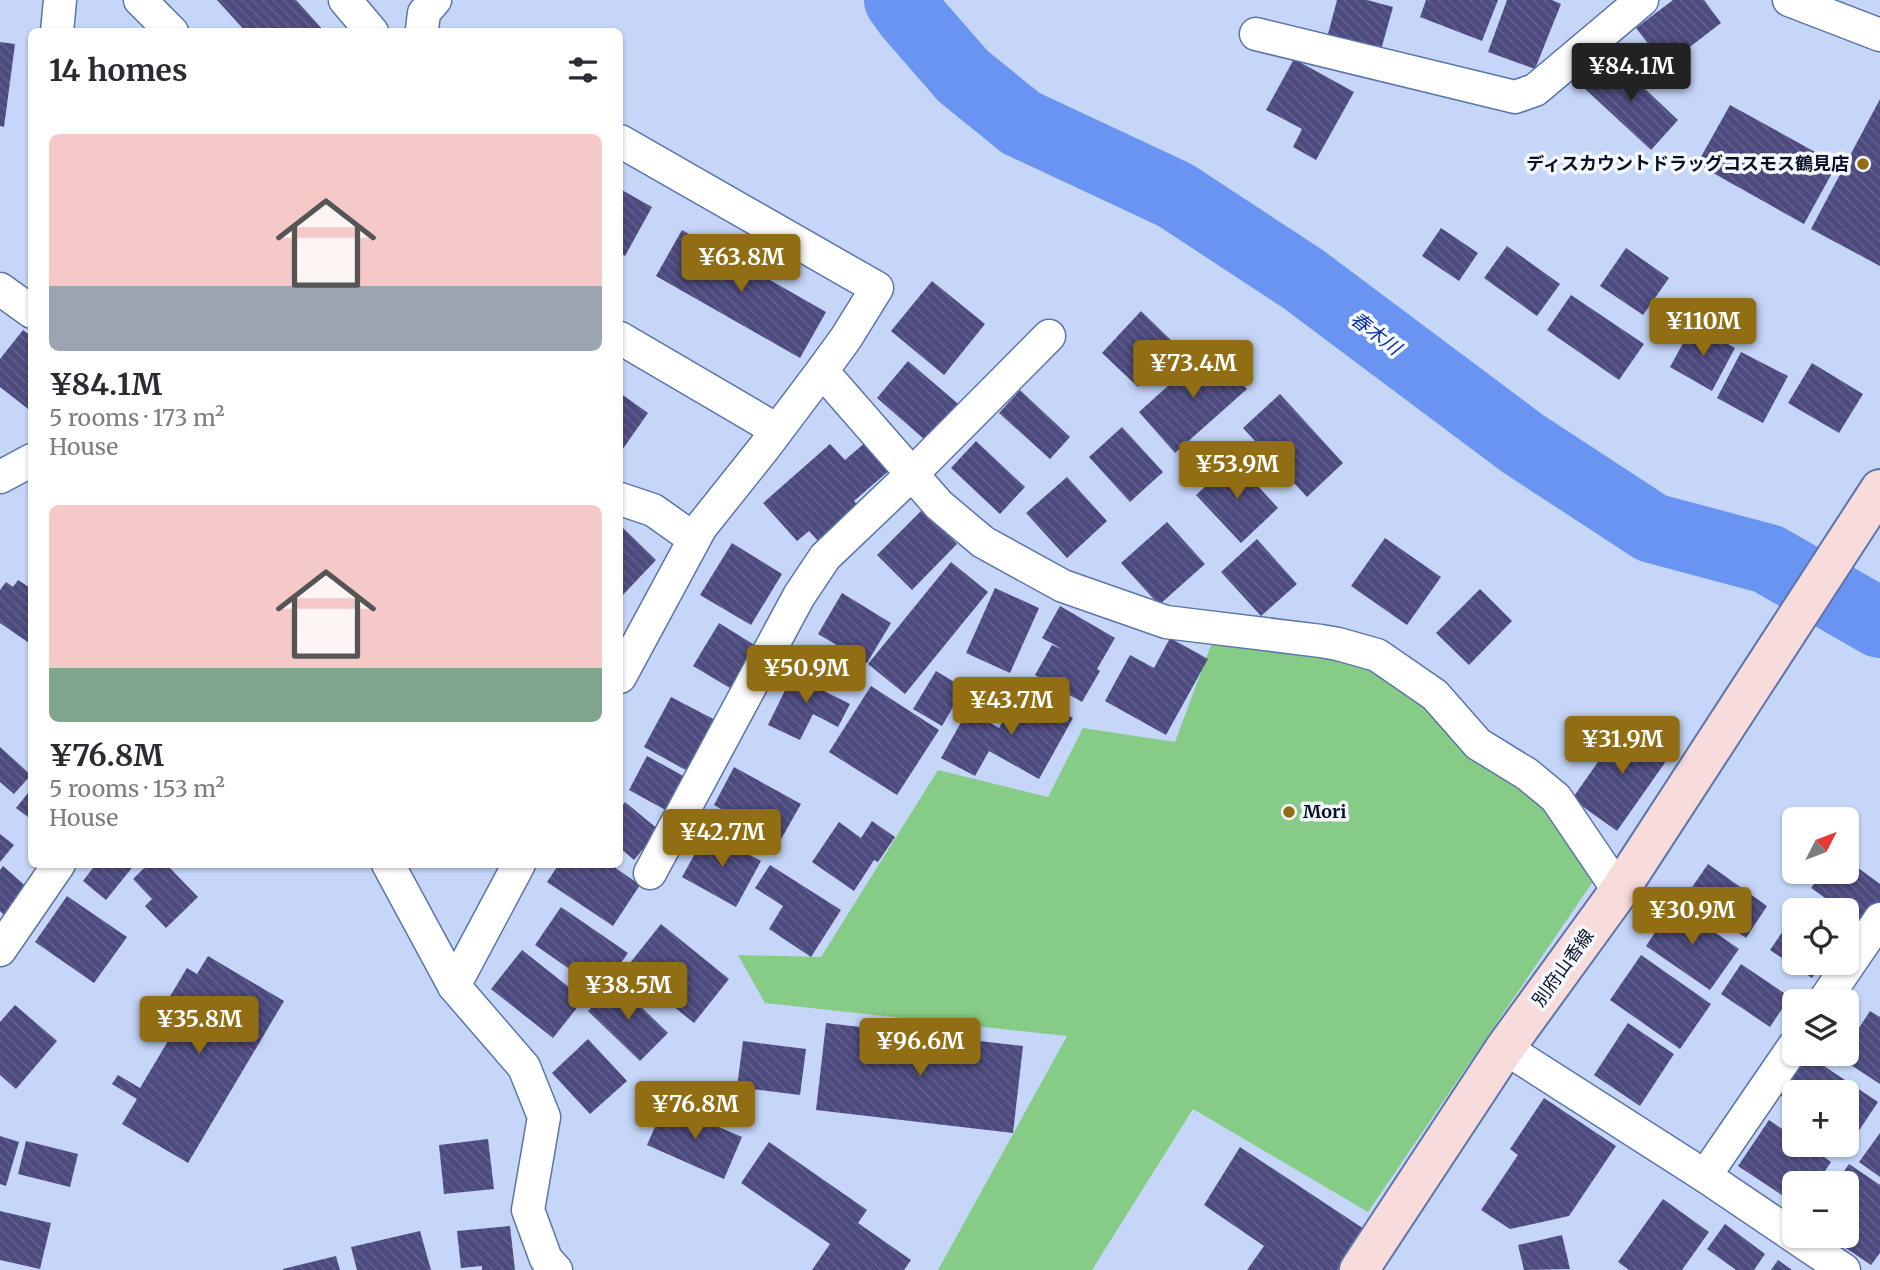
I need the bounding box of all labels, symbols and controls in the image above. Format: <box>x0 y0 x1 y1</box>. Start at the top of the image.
pin: ¥84.1M <box>1574 43 1688 103</box>
text: 14 homes <box>49 51 187 89</box>
icon: filters <box>564 51 602 89</box>
text: ¥84.1M <box>1588 51 1674 80</box>
place label: ディスカウントドラッグコスモス鶴見店 <box>1526 152 1849 175</box>
marker: ディスカウントドラッグコスモス鶴見店 <box>1855 156 1871 172</box>
icon: home <box>263 180 389 306</box>
pin: ¥63.8M <box>684 234 798 294</box>
text: ¥63.8M <box>697 242 785 271</box>
pin: ¥110M <box>1654 298 1752 358</box>
water label: 春木川 <box>1346 306 1408 361</box>
text: ¥110M <box>1665 306 1741 335</box>
pin: ¥73.4M <box>1136 340 1250 400</box>
text: ¥73.4M <box>1149 348 1237 377</box>
text: ¥84.1M <box>49 365 162 403</box>
text: 5 rooms · 173 m² <box>49 403 225 432</box>
text: House <box>49 432 118 461</box>
pin: ¥53.9M <box>1180 442 1294 501</box>
text: ¥53.9M <box>1195 449 1279 478</box>
icon: home <box>263 551 389 677</box>
pin: ¥50.9M <box>749 646 863 705</box>
text: ¥50.9M <box>763 653 849 682</box>
pin: ¥43.7M <box>954 678 1068 737</box>
text: ¥43.7M <box>969 685 1053 714</box>
pin: ¥31.9M <box>1565 716 1679 776</box>
text: ¥31.9M <box>1581 724 1663 753</box>
text: ¥76.8M <box>49 736 164 774</box>
text: 5 rooms · 153 m² <box>49 774 225 803</box>
place label: Mori <box>1303 800 1346 823</box>
text: House <box>49 803 118 832</box>
marker: Mori <box>1281 804 1297 820</box>
north arrow <box>1782 807 1858 884</box>
map controls <box>1782 807 1859 1248</box>
pin: ¥42.7M <box>665 810 779 869</box>
text: ¥42.7M <box>679 817 765 846</box>
pin: ¥30.9M <box>1635 888 1749 947</box>
text: ¥30.9M <box>1649 895 1735 924</box>
button: locate <box>1782 898 1859 975</box>
street label: 別府山香線 <box>1527 925 1598 1011</box>
pin: ¥38.5M <box>571 962 685 1022</box>
text: ¥38.5M <box>584 970 672 999</box>
button: layers <box>1782 989 1859 1066</box>
pin: ¥35.8M <box>142 996 256 1056</box>
text: ¥35.8M <box>156 1004 242 1033</box>
pin: ¥96.6M <box>863 1018 977 1078</box>
text: ¥96.6M <box>875 1026 965 1055</box>
button: + <box>1782 1080 1859 1157</box>
pin: ¥76.8M <box>638 1082 752 1141</box>
text: ¥76.8M <box>651 1089 739 1118</box>
button: − <box>1782 1171 1859 1248</box>

